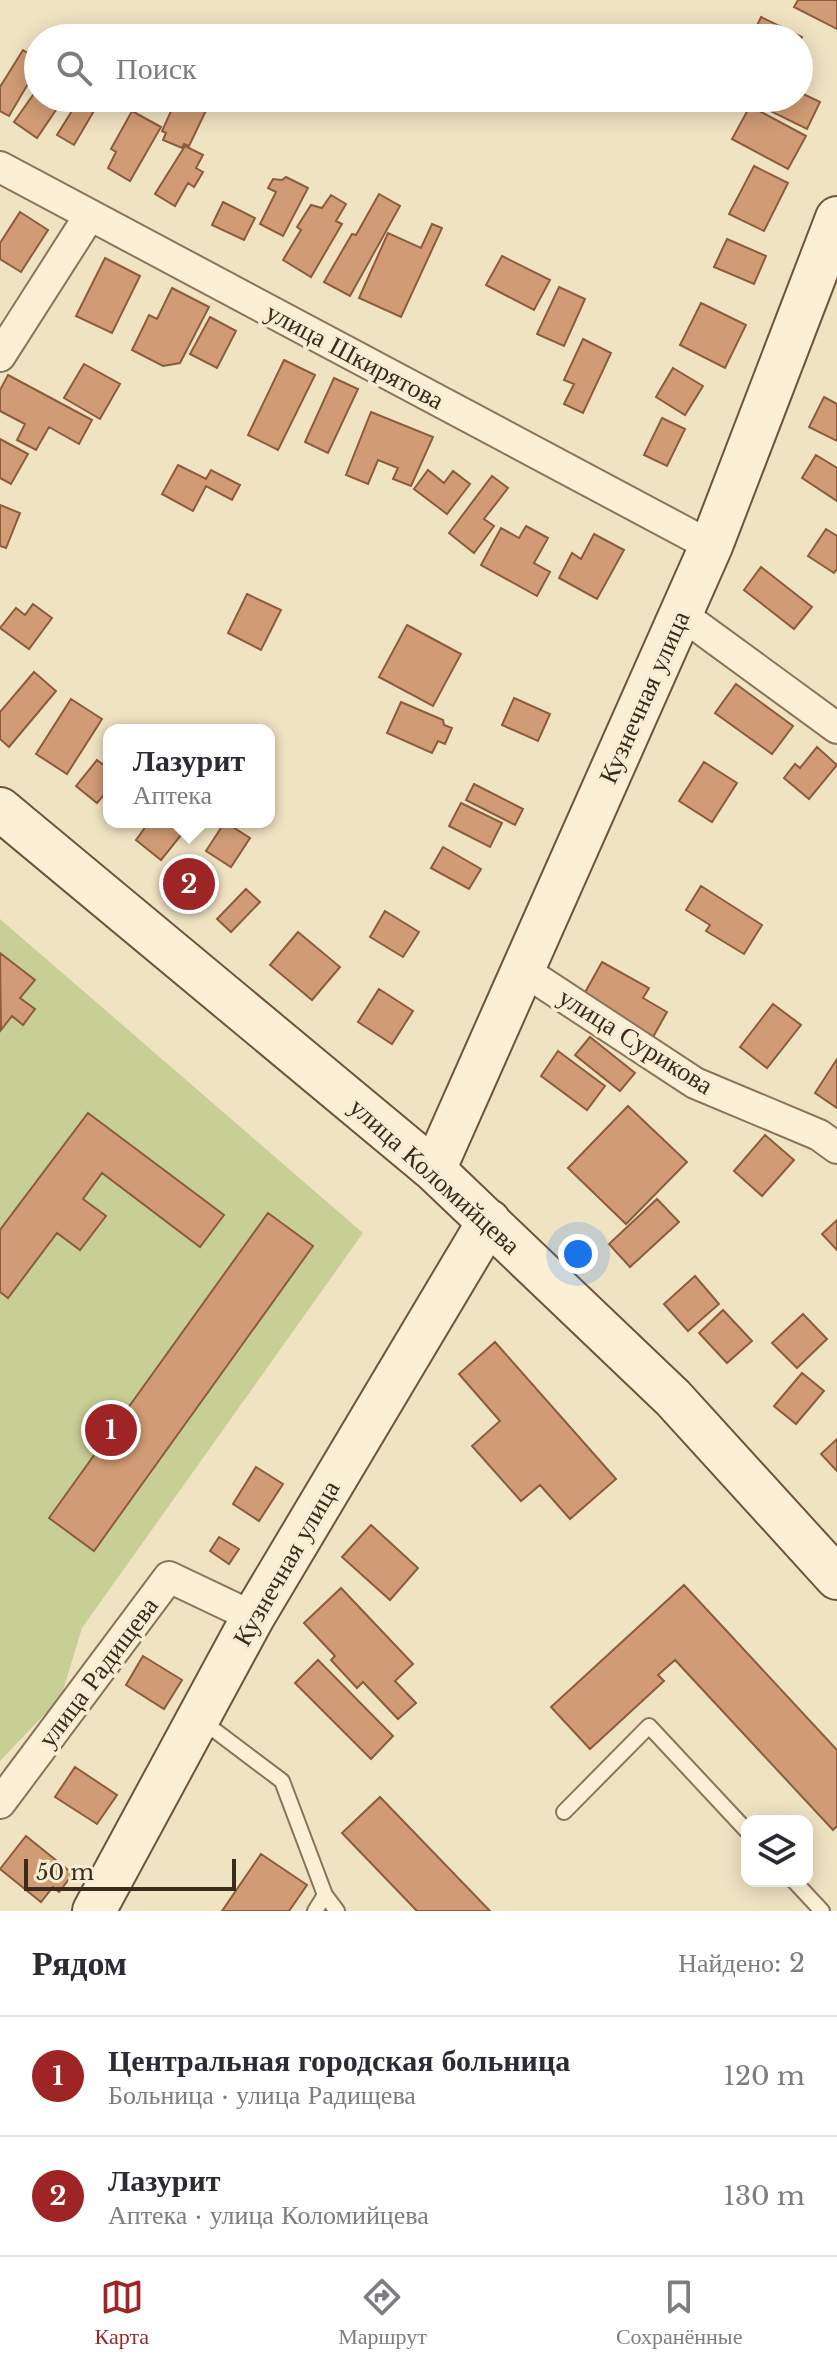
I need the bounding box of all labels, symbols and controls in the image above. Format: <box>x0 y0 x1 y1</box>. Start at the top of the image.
search box <box>24 24 813 112</box>
icon: search <box>52 46 96 90</box>
text: Поиск <box>116 50 197 87</box>
street label: улица Шкирятова <box>261 296 450 417</box>
street label: Кузнечная улица <box>592 605 697 788</box>
popup <box>103 724 275 828</box>
text: Лазурит <box>133 742 245 779</box>
text: Аптека <box>133 779 212 811</box>
pin: 2 <box>163 854 215 914</box>
street label: улица Сурикова <box>553 981 720 1101</box>
street label: улица Коломийцева <box>343 1091 527 1261</box>
your location <box>558 1234 598 1274</box>
pin: 1 <box>85 1400 137 1460</box>
street label: Кузнечная улица <box>226 1474 346 1651</box>
street label: улица Радищева <box>31 1590 165 1753</box>
map controls <box>741 1815 813 1887</box>
button: layers <box>741 1815 813 1887</box>
scale bar <box>24 1855 236 1891</box>
text: 50 m <box>36 1859 94 1886</box>
text: Рядом <box>32 1942 127 1984</box>
text: Найдено: 2 <box>678 1947 805 1979</box>
text: Центральная городская больница <box>108 2042 570 2079</box>
text: 1 <box>52 2060 64 2092</box>
text: 120 m <box>723 2060 805 2092</box>
text: Больница · улица Радищева <box>108 2079 416 2111</box>
text: Лазурит <box>108 2162 221 2199</box>
text: 2 <box>50 2180 66 2212</box>
text: 130 m <box>723 2180 805 2212</box>
text: Аптека · улица Коломийцева <box>108 2199 429 2231</box>
tab: Карта <box>95 2275 149 2350</box>
tab: Маршрут <box>338 2275 427 2350</box>
tab: Сохранённые <box>616 2275 742 2350</box>

